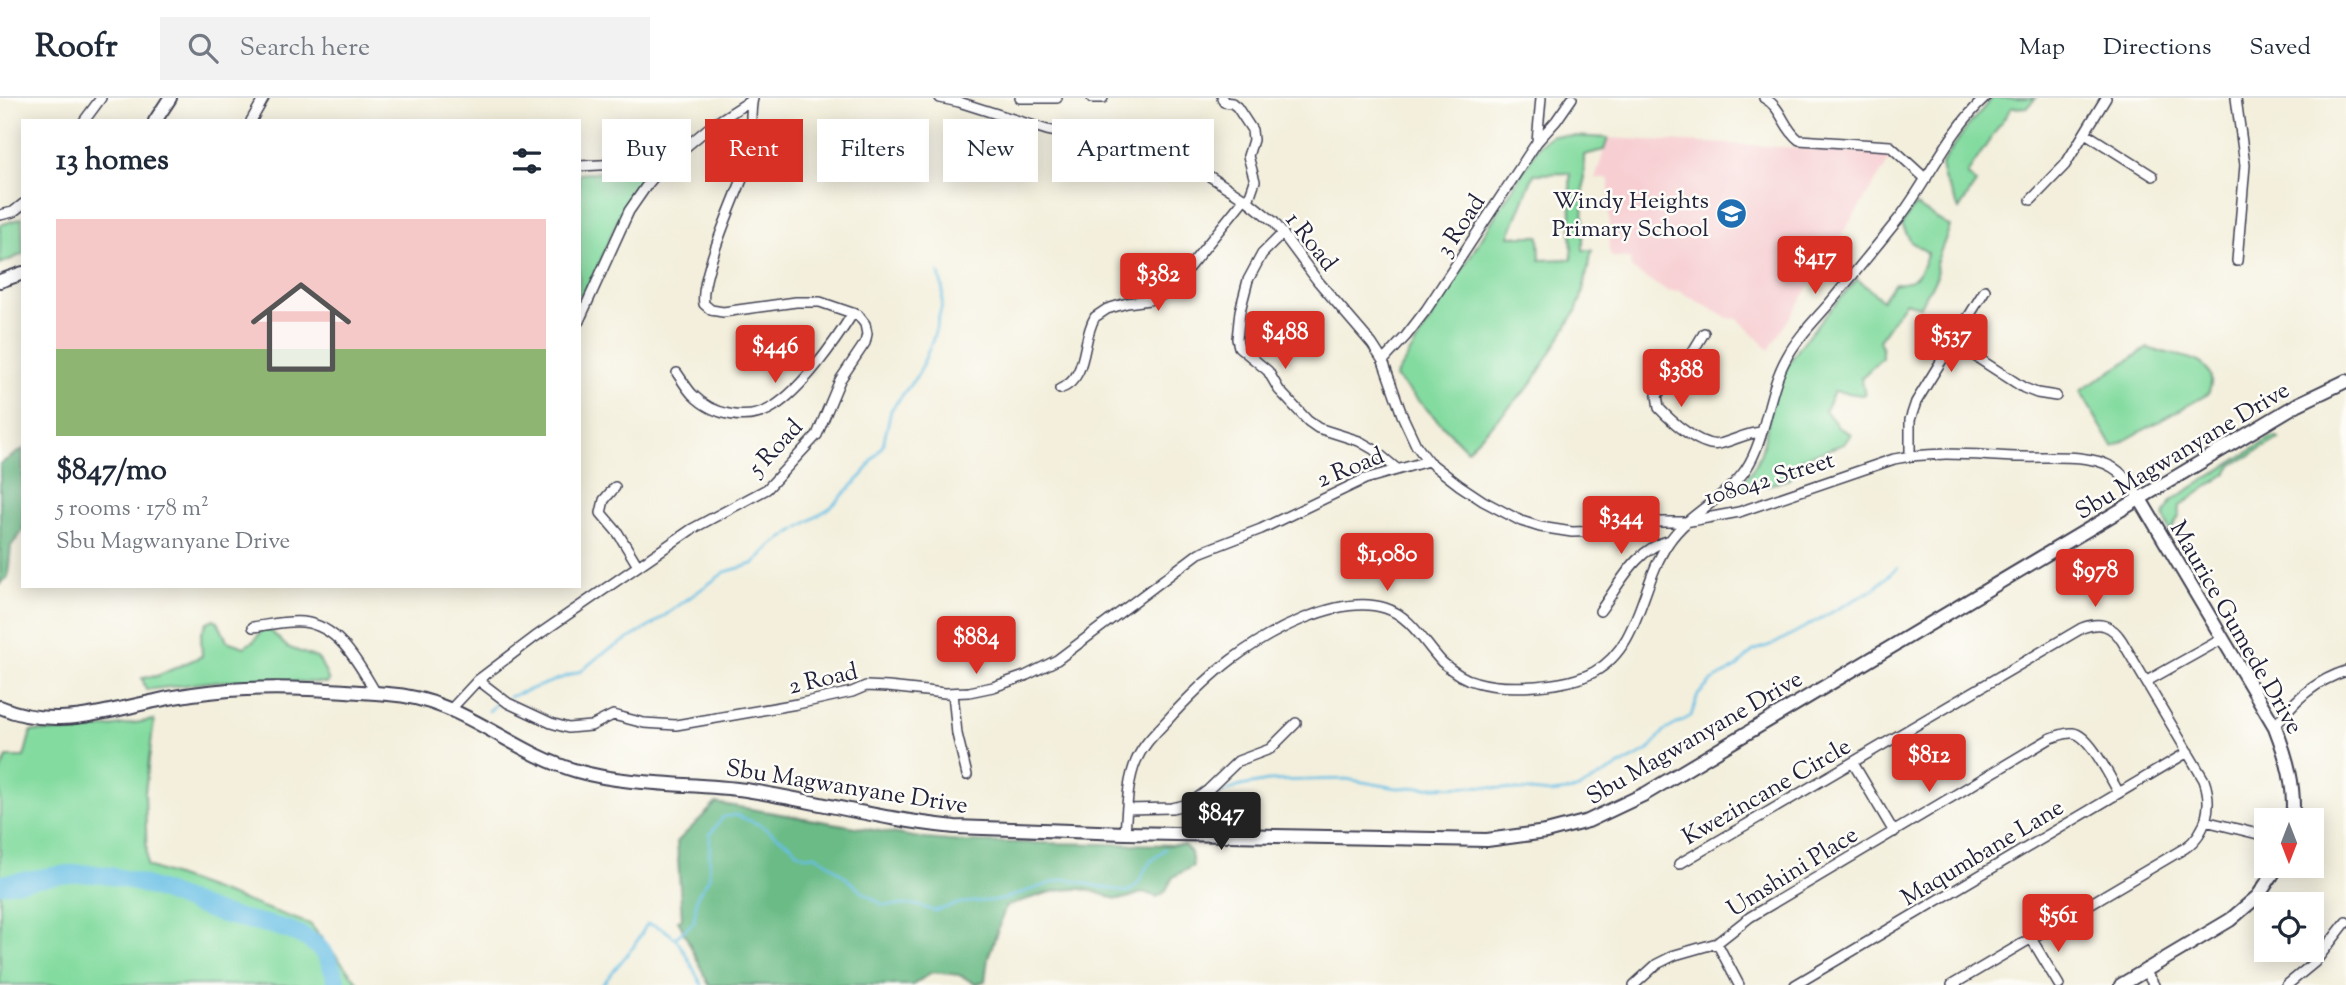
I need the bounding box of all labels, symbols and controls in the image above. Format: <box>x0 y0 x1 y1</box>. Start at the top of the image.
search box <box>160 17 650 80</box>
text: Roofr <box>35 24 118 72</box>
icon: search <box>184 29 222 67</box>
text: Search here <box>240 30 370 67</box>
text: Map <box>2019 31 2065 65</box>
text: Directions <box>2103 31 2211 65</box>
text: Saved <box>2249 31 2311 65</box>
chip: Buy <box>602 119 691 182</box>
chip: Rent <box>705 119 803 182</box>
chip: Filters <box>817 119 929 182</box>
chip: New <box>943 119 1038 182</box>
chip: Apartment <box>1052 119 1214 182</box>
text: 13 homes <box>56 140 169 183</box>
icon: filters <box>508 142 546 180</box>
place label: Windy Heights Primary School <box>1552 185 1709 247</box>
street label: 3 Road <box>1429 188 1495 264</box>
school or university icon: Windy Heights Primary School <box>1715 197 1749 231</box>
street label: 1 Road <box>1276 205 1345 280</box>
pin: $417 <box>1774 236 1856 296</box>
text: $417 <box>1793 242 1837 275</box>
pin: $382 <box>1117 254 1199 313</box>
text: $382 <box>1136 259 1180 292</box>
icon: home <box>238 264 364 390</box>
pin: $488 <box>1244 312 1326 371</box>
pin: $537 <box>1910 314 1992 374</box>
text: $488 <box>1262 317 1308 350</box>
text: $537 <box>1931 320 1971 353</box>
pin: $446 <box>734 326 816 385</box>
text: $446 <box>752 331 798 364</box>
pin: $388 <box>1640 350 1722 409</box>
text: $388 <box>1659 355 1703 388</box>
street label: Sbu Magwanyane Drive <box>2070 374 2297 529</box>
street label: 5 Road <box>740 412 812 486</box>
street label: 2 Road <box>1312 440 1390 498</box>
street label: 108042 Street <box>1700 444 1839 516</box>
text: $847/mo <box>56 450 167 493</box>
text: 5 rooms · 178 m² <box>56 493 209 526</box>
pin: $344 <box>1580 496 1662 556</box>
text: $344 <box>1599 502 1643 535</box>
street label: Maurice Gumede Drive <box>2160 515 2310 741</box>
text: Sbu Magwanyane Drive <box>56 526 290 559</box>
pin: $1,080 <box>1330 533 1444 593</box>
text: $1,080 <box>1357 539 1418 572</box>
pin: $978 <box>2054 550 2136 609</box>
text: $978 <box>2072 555 2118 588</box>
pin: $884 <box>935 616 1017 676</box>
text: $884 <box>953 622 999 655</box>
street label: 2 Road <box>785 655 862 704</box>
street label: Sbu Magwanyane Drive <box>1581 663 1809 815</box>
street label: Kwezincane Circle <box>1676 731 1858 855</box>
pin: $812 <box>1888 734 1970 794</box>
text: $812 <box>1908 740 1950 773</box>
street label: Sbu Magwanyane Drive <box>723 752 970 824</box>
pin: $847 <box>1180 792 1262 852</box>
street label: Maqumbane Lane <box>1895 792 2071 916</box>
text: $847 <box>1198 798 1244 831</box>
north arrow <box>2254 808 2324 878</box>
map controls <box>2254 808 2324 962</box>
street label: Umshini Place <box>1721 819 1865 927</box>
button: locate <box>2254 892 2324 962</box>
pin: $561 <box>2017 894 2099 954</box>
text: $561 <box>2038 900 2078 933</box>

